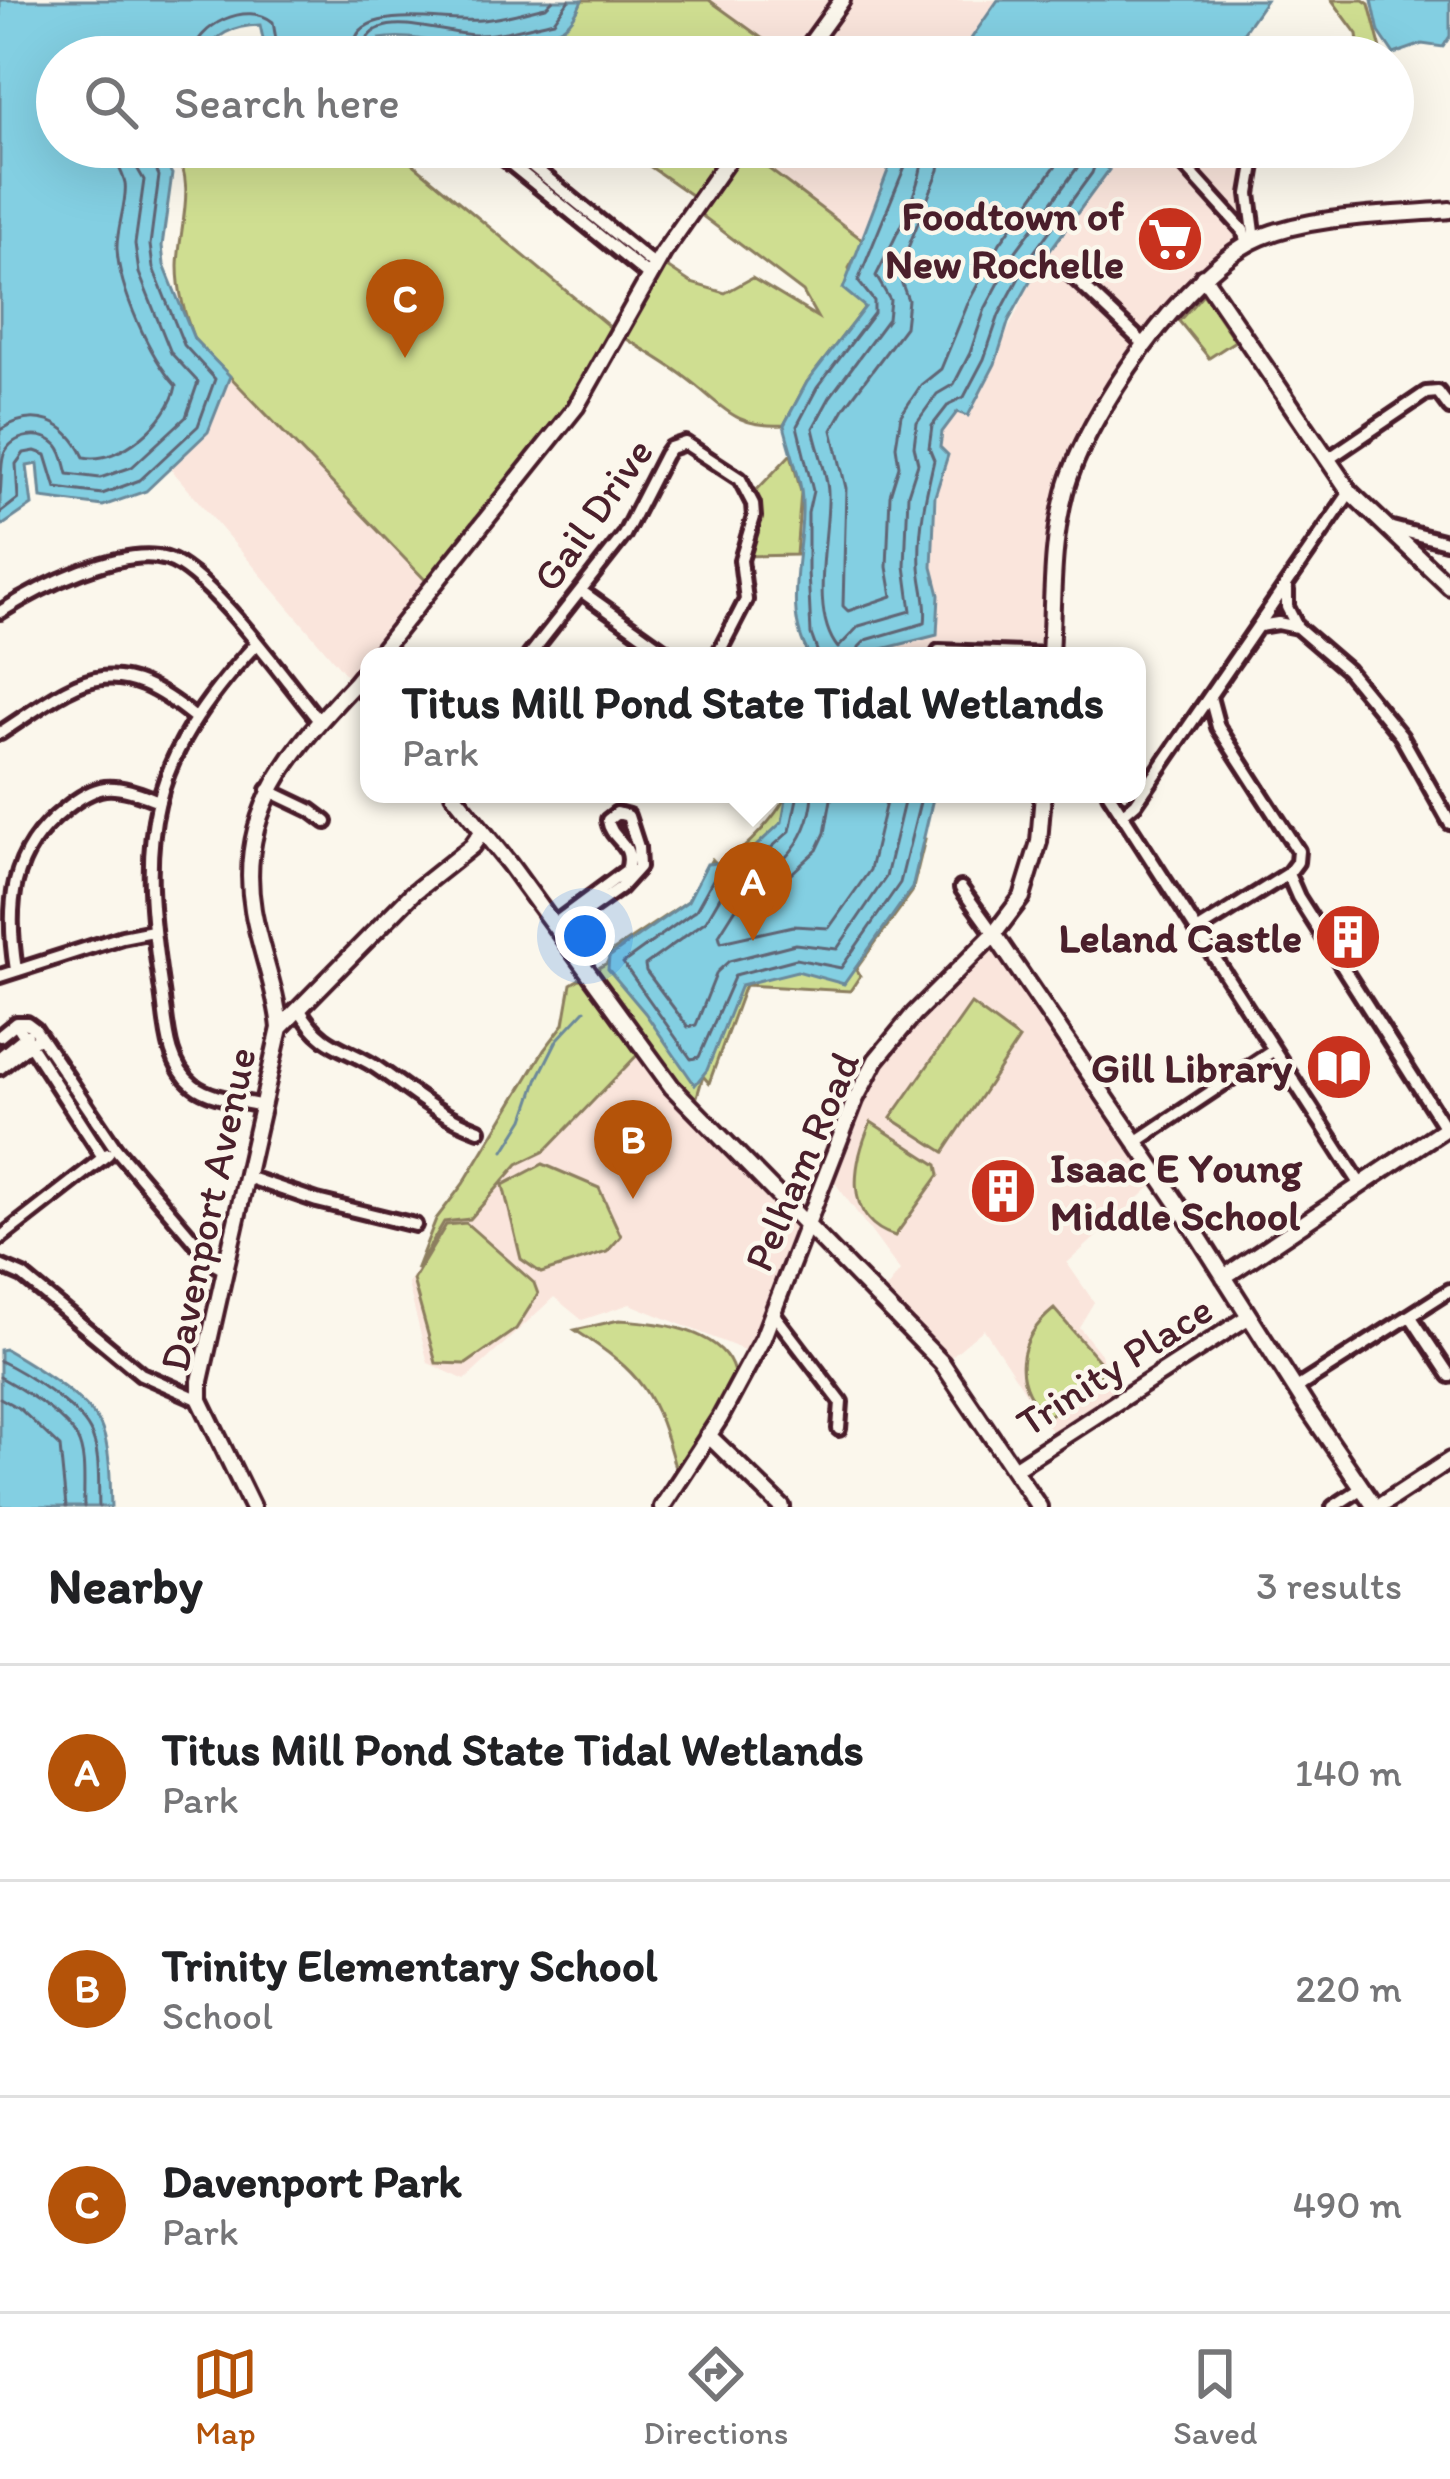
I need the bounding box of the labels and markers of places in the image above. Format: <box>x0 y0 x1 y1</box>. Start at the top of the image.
place label: Foodtown of New Rochelle <box>885 190 1124 289</box>
supermarket icon: Foodtown of New Rochelle <box>1135 204 1205 274</box>
pin: C <box>366 259 444 358</box>
pin: A <box>714 842 792 941</box>
building icon: Leland Castle <box>1313 902 1383 972</box>
place label: Leland Castle <box>1058 912 1302 963</box>
library icon: Gill Library <box>1304 1032 1374 1102</box>
place label: Gill Library <box>1091 1042 1292 1093</box>
pin: B <box>594 1100 672 1199</box>
place label: Isaac E Young Middle School <box>1050 1142 1303 1241</box>
building icon: Isaac E Young Middle School <box>968 1156 1038 1226</box>

